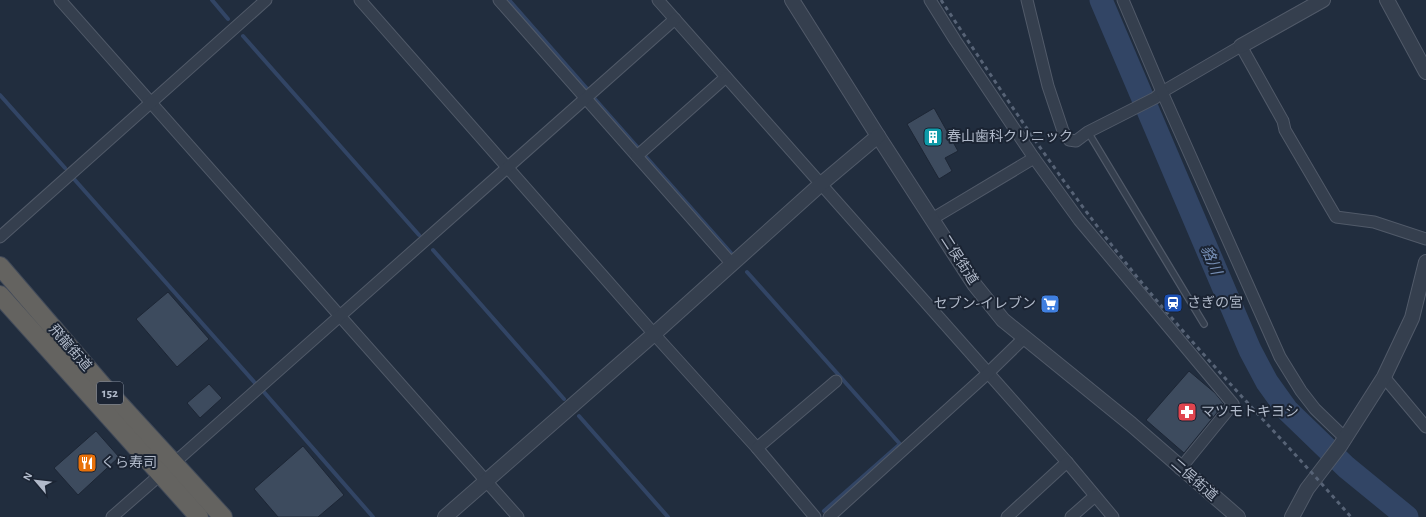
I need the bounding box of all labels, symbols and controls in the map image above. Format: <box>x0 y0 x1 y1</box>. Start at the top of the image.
building icon: 春山歯科クリニック <box>922 126 944 148</box>
place label: 春山歯科クリニック <box>947 129 1073 144</box>
street label: 二俣街道 <box>938 232 981 287</box>
water label: 貉川 <box>1198 243 1225 279</box>
station icon: さぎの宮 <box>1162 292 1184 314</box>
supermarket icon: セブン-イレブン <box>1039 293 1061 315</box>
place label: セブン-イレブン <box>934 295 1036 311</box>
place label: さぎの宮 <box>1187 295 1243 310</box>
street label: 飛龍街道 <box>46 322 94 374</box>
road number: 152 <box>97 382 123 404</box>
pharmacy icon: マツモトキヨシ <box>1176 401 1198 423</box>
place label: マツモトキヨシ <box>1201 404 1299 419</box>
restaurant icon: くら寿司 <box>76 452 98 474</box>
place label: くら寿司 <box>101 455 157 470</box>
street label: 二俣街道 <box>1168 456 1220 504</box>
north arrow <box>16 461 56 501</box>
text: N <box>21 471 34 483</box>

